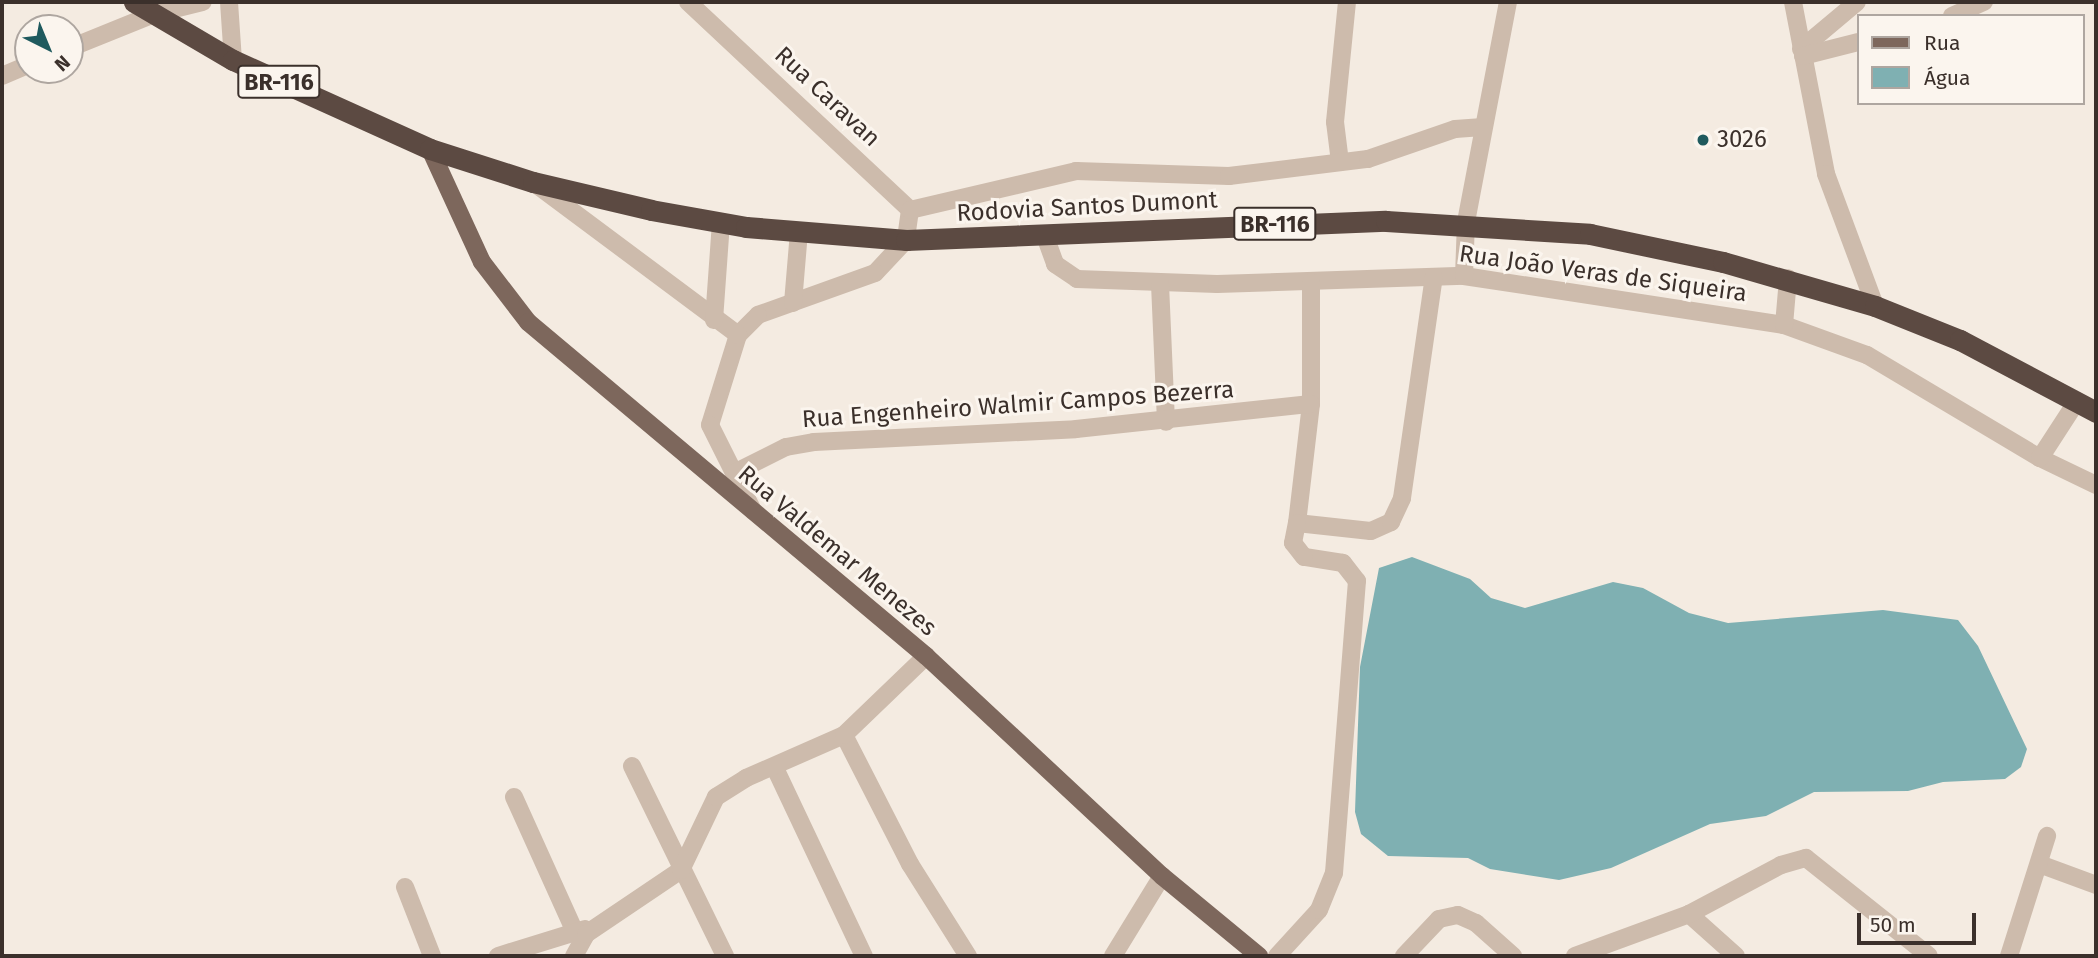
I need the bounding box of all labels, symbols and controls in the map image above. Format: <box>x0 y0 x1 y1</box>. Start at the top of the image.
north arrow <box>14 14 84 84</box>
legend <box>1856 14 2084 105</box>
text: Rua <box>1924 30 1960 56</box>
street label: Rua Caravan <box>768 41 886 153</box>
text: N <box>50 51 75 76</box>
road number: BR-116 <box>237 62 321 102</box>
text: Água <box>1924 65 1970 91</box>
place label: 3026 <box>1717 126 1767 154</box>
marker: 3026 <box>1695 132 1711 148</box>
street label: Rodovia Santos Dumont <box>956 186 1218 228</box>
road number: BR-116 <box>1233 204 1317 244</box>
street label: Rua João Veras de Siqueira <box>1457 240 1749 308</box>
street label: Rua Engenheiro Walmir Campos Bezerra <box>801 376 1235 434</box>
street label: Rua Valdemar Menezes <box>732 460 942 642</box>
scale bar <box>1860 898 1979 942</box>
text: 50 m <box>1870 912 1916 938</box>

